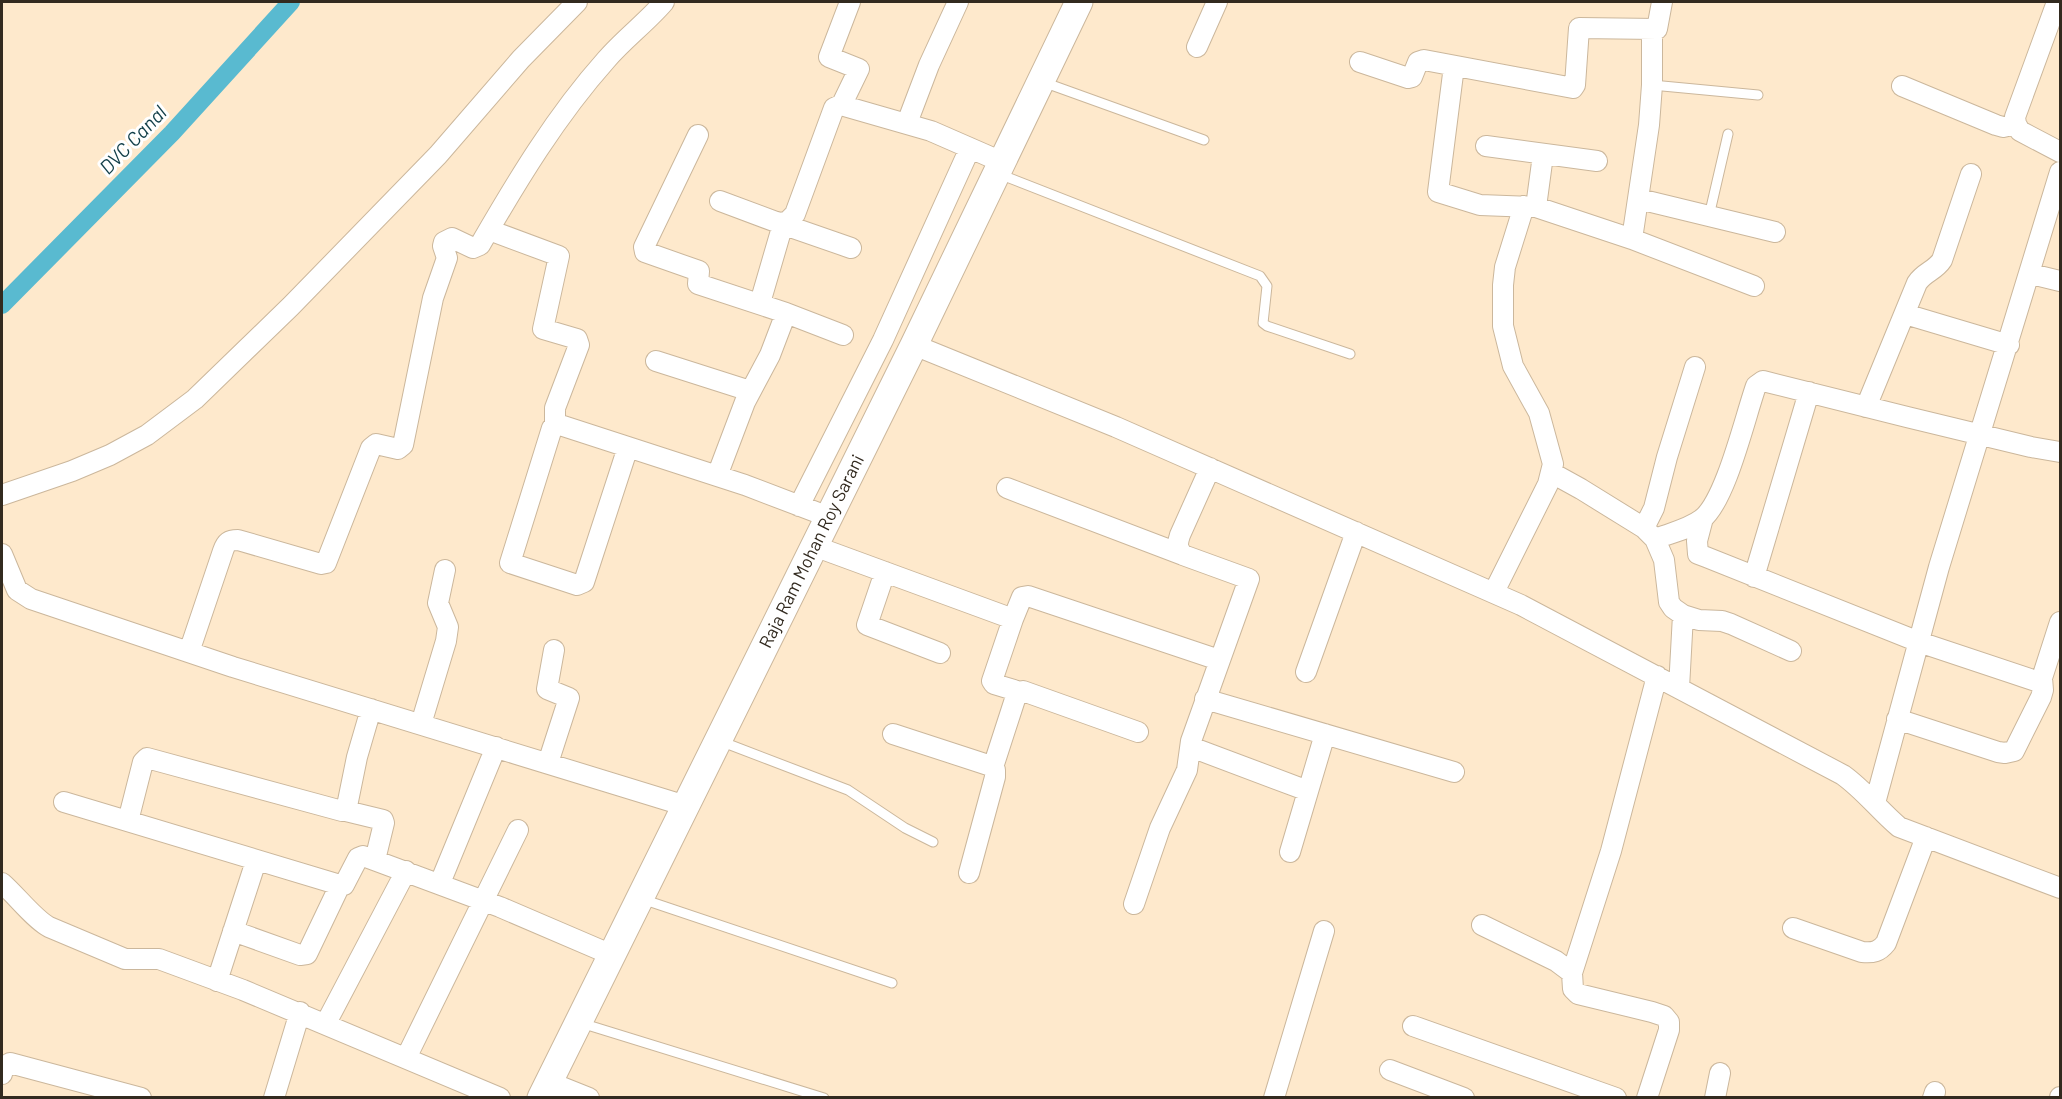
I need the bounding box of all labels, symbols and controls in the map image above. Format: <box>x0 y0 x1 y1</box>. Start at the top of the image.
water label: DVC Canal <box>94 100 171 179</box>
street label: Raja Ram Mohan Roy Sarani <box>754 451 868 651</box>

